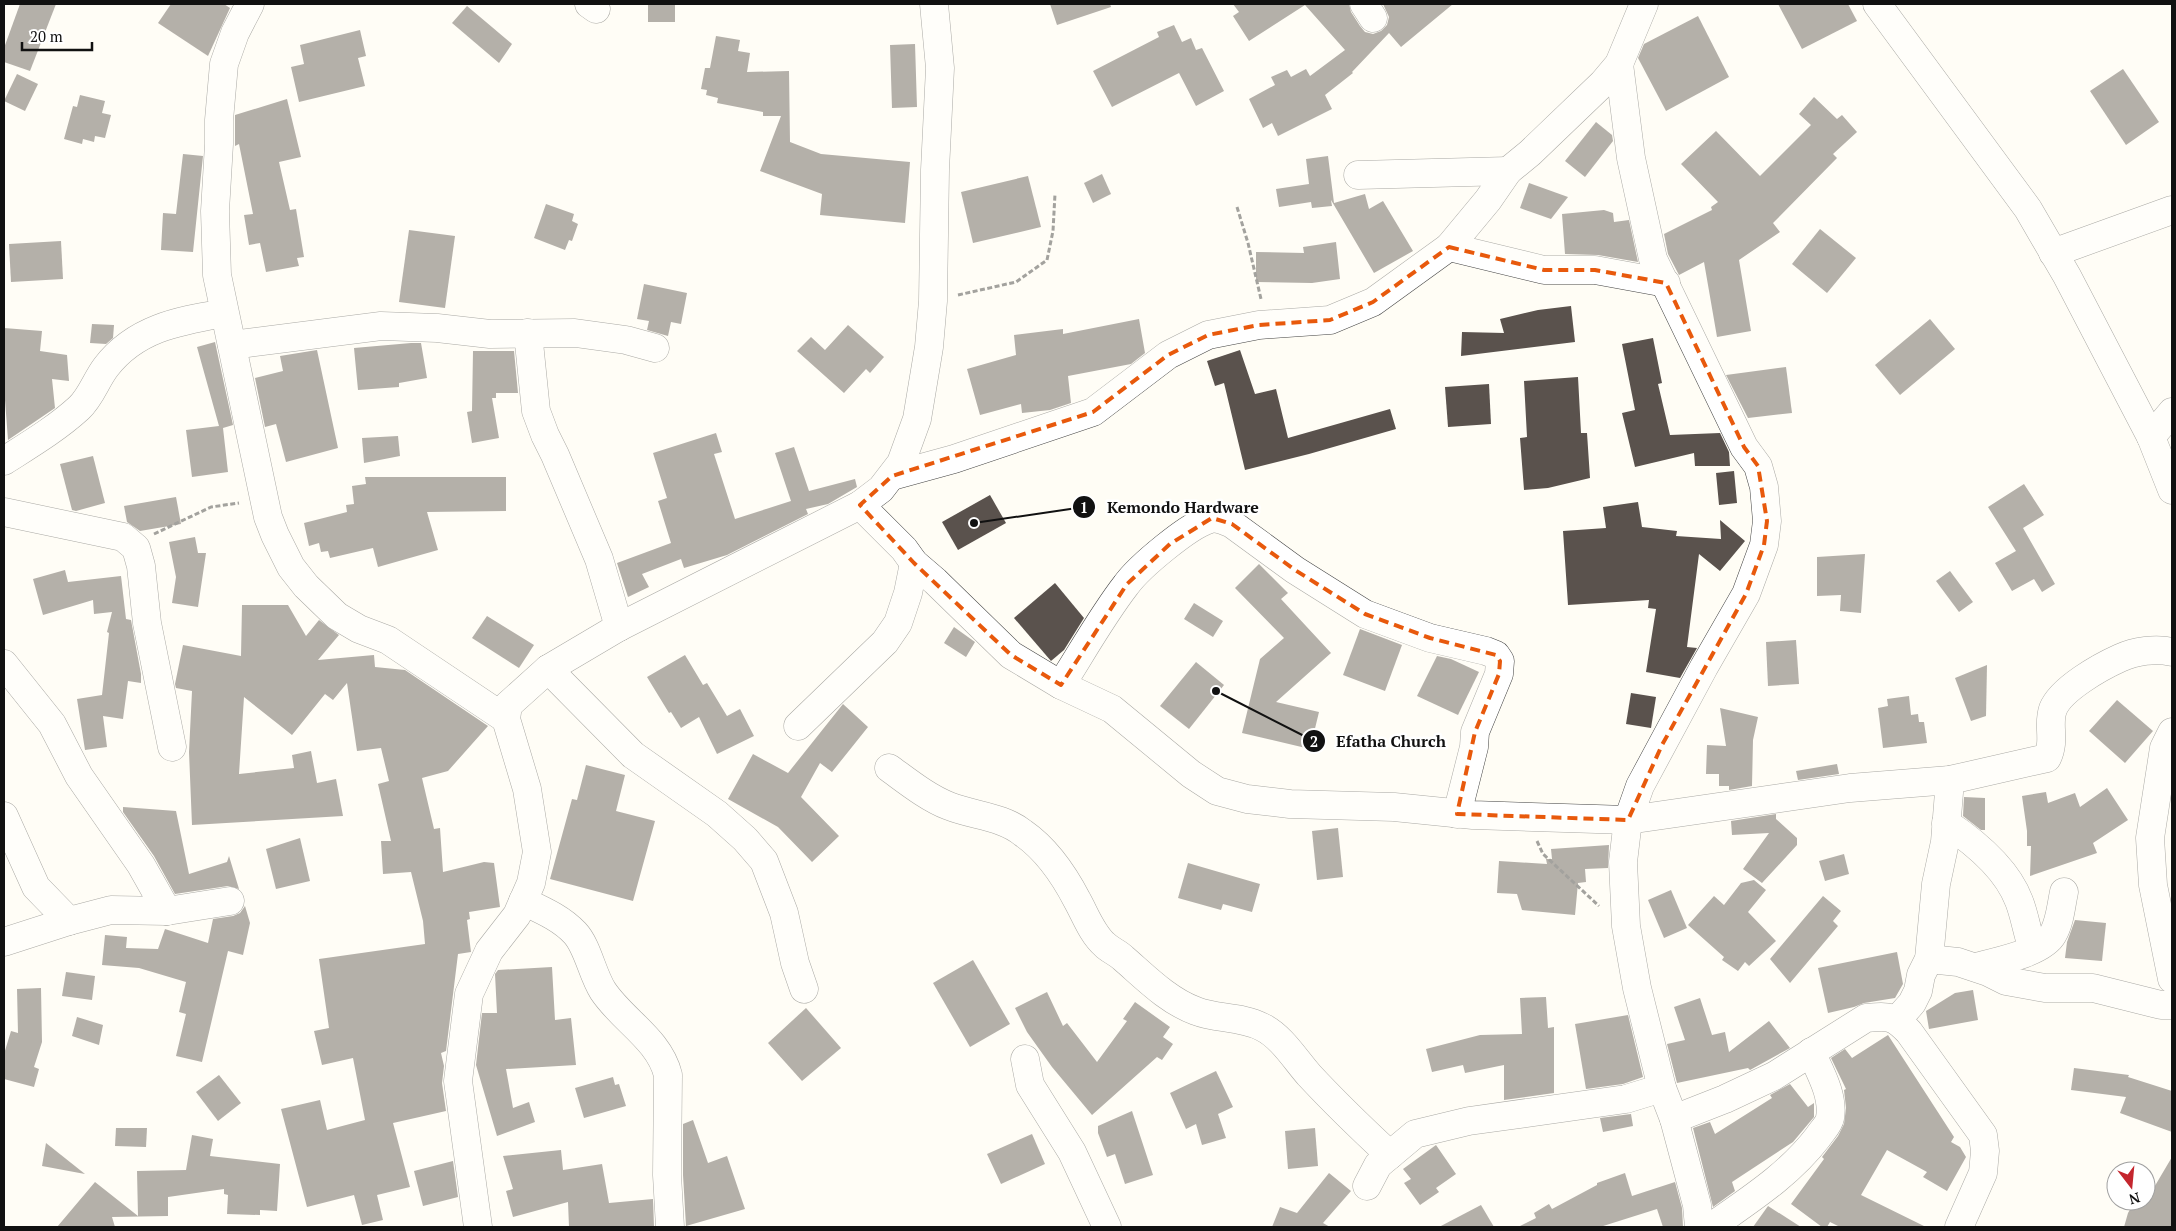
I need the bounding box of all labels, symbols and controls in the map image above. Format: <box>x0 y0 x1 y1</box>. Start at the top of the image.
scale bar <box>22 20 92 52</box>
text: 20 m <box>30 26 63 46</box>
callout: Kemondo Hardware <box>1072 492 1269 523</box>
text: Kemondo Hardware <box>1107 496 1259 518</box>
text: 1 <box>1080 497 1088 517</box>
callout: Efatha Church <box>1301 726 1456 757</box>
text: Efatha Church <box>1336 730 1447 752</box>
text: 2 <box>1310 731 1318 751</box>
north arrow <box>2106 1161 2156 1211</box>
text: N <box>2127 1188 2142 1210</box>

